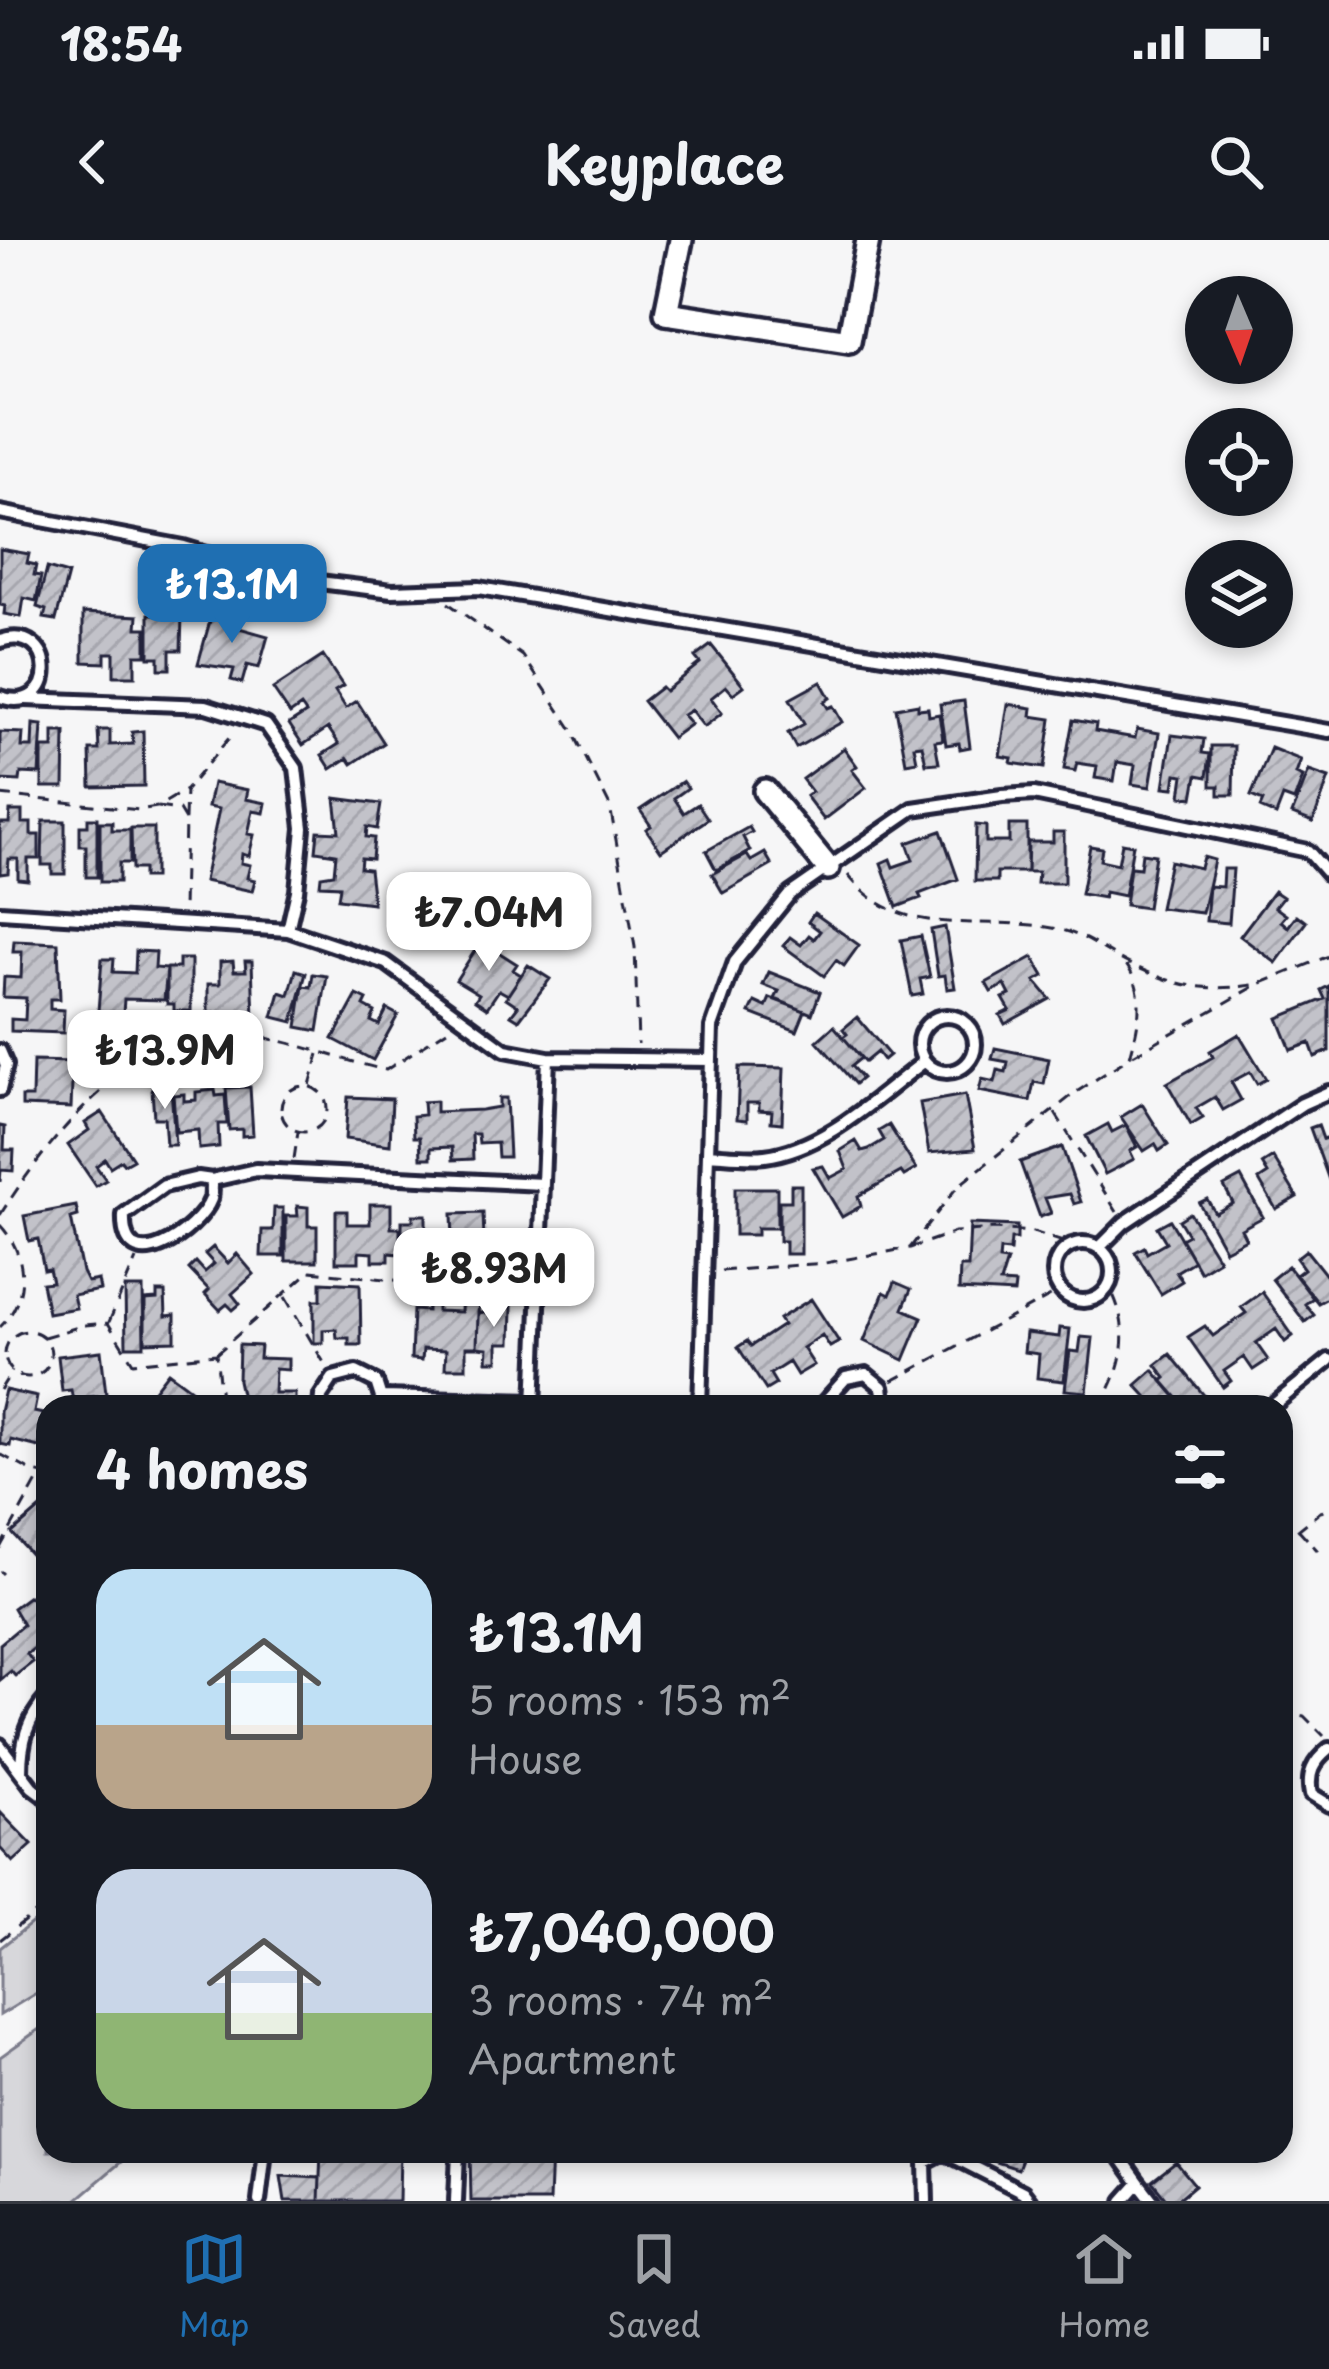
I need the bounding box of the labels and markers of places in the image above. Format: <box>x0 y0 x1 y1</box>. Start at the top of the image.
pin: ₺13.1M <box>134 544 330 646</box>
pin: ₺7.04M <box>391 872 587 974</box>
pin: ₺13.9M <box>67 1010 263 1112</box>
pin: ₺8.93M <box>396 1228 592 1330</box>

